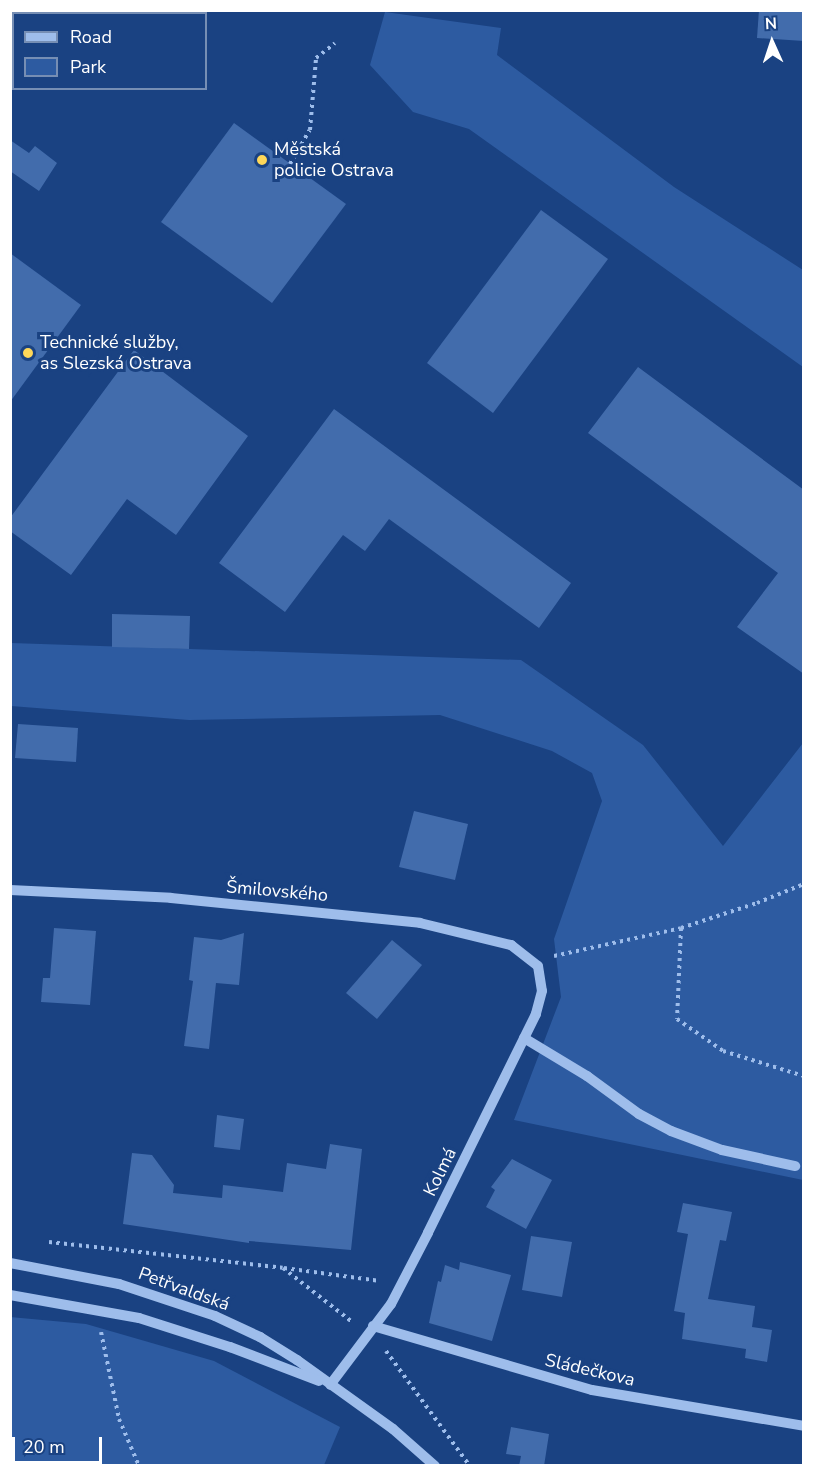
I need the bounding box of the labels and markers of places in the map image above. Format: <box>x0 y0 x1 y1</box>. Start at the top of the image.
place label: Městská policie Ostrava <box>274 139 394 182</box>
marker: Městská policie Ostrava <box>255 153 269 167</box>
place label: Technické služby, as Slezská Ostrava <box>40 332 192 374</box>
marker: Technické služby, as Slezská Ostrava <box>21 346 35 360</box>

